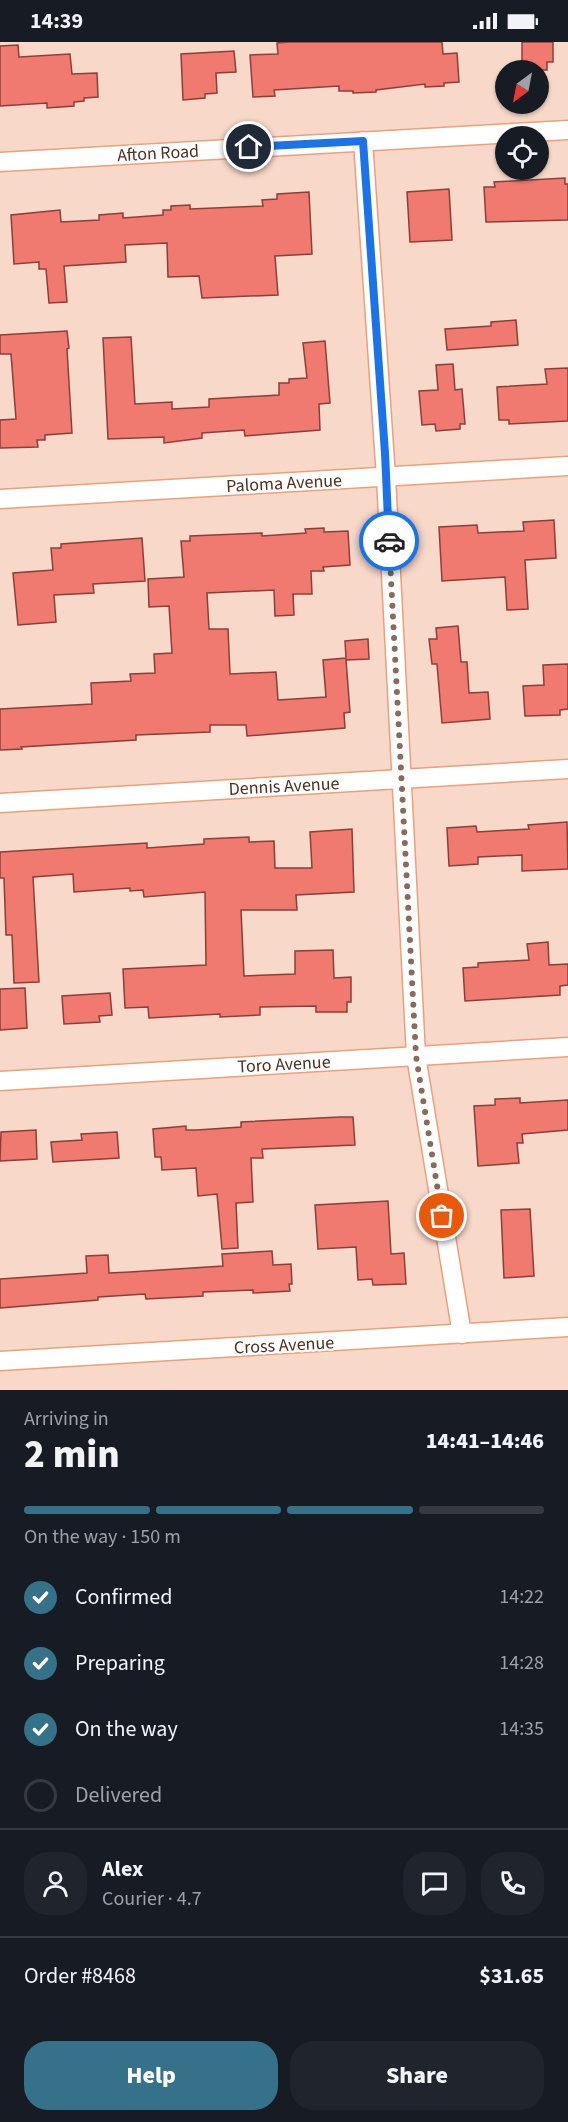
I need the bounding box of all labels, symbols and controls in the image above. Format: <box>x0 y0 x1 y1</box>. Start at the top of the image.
text: 14:39 <box>30 5 83 37</box>
north arrow <box>495 60 549 114</box>
map controls <box>495 60 549 180</box>
pin <box>223 121 274 172</box>
button: locate <box>495 126 549 180</box>
icon: home <box>232 130 265 163</box>
street label: Afton Road <box>116 139 200 168</box>
street label: Paloma Avenue <box>225 468 343 499</box>
courier <box>359 511 419 571</box>
icon: car <box>373 525 406 558</box>
street label: Dennis Avenue <box>228 771 340 802</box>
street label: Toro Avenue <box>237 1050 331 1079</box>
pin <box>416 1190 467 1241</box>
icon: bag <box>425 1199 458 1232</box>
street label: Cross Avenue <box>233 1330 335 1361</box>
text: Arriving in <box>24 1405 109 1433</box>
text: 14:41–14:46 <box>426 1425 544 1457</box>
text: 2 min <box>24 1427 120 1483</box>
text: On the way · 150 m <box>24 1523 181 1551</box>
icon: check <box>24 1581 57 1614</box>
text: Confirmed <box>75 1581 172 1613</box>
text: 14:22 <box>499 1583 544 1611</box>
icon: check <box>24 1647 57 1680</box>
text: Preparing <box>75 1647 165 1679</box>
text: 14:28 <box>499 1649 544 1677</box>
icon: check <box>24 1713 57 1746</box>
text: On the way <box>75 1713 178 1745</box>
text: 14:35 <box>499 1715 544 1743</box>
text: Delivered <box>75 1779 162 1811</box>
button: person <box>24 1852 87 1915</box>
button: chat <box>403 1852 466 1915</box>
button: phone <box>481 1852 544 1915</box>
text: Alex <box>102 1853 143 1885</box>
text: Courier · 4.7 <box>102 1885 202 1913</box>
text: Order #8468 <box>24 1960 136 1992</box>
text: $31.65 <box>479 1960 544 1992</box>
button: Help <box>24 2041 278 2110</box>
button: Share <box>290 2041 544 2110</box>

